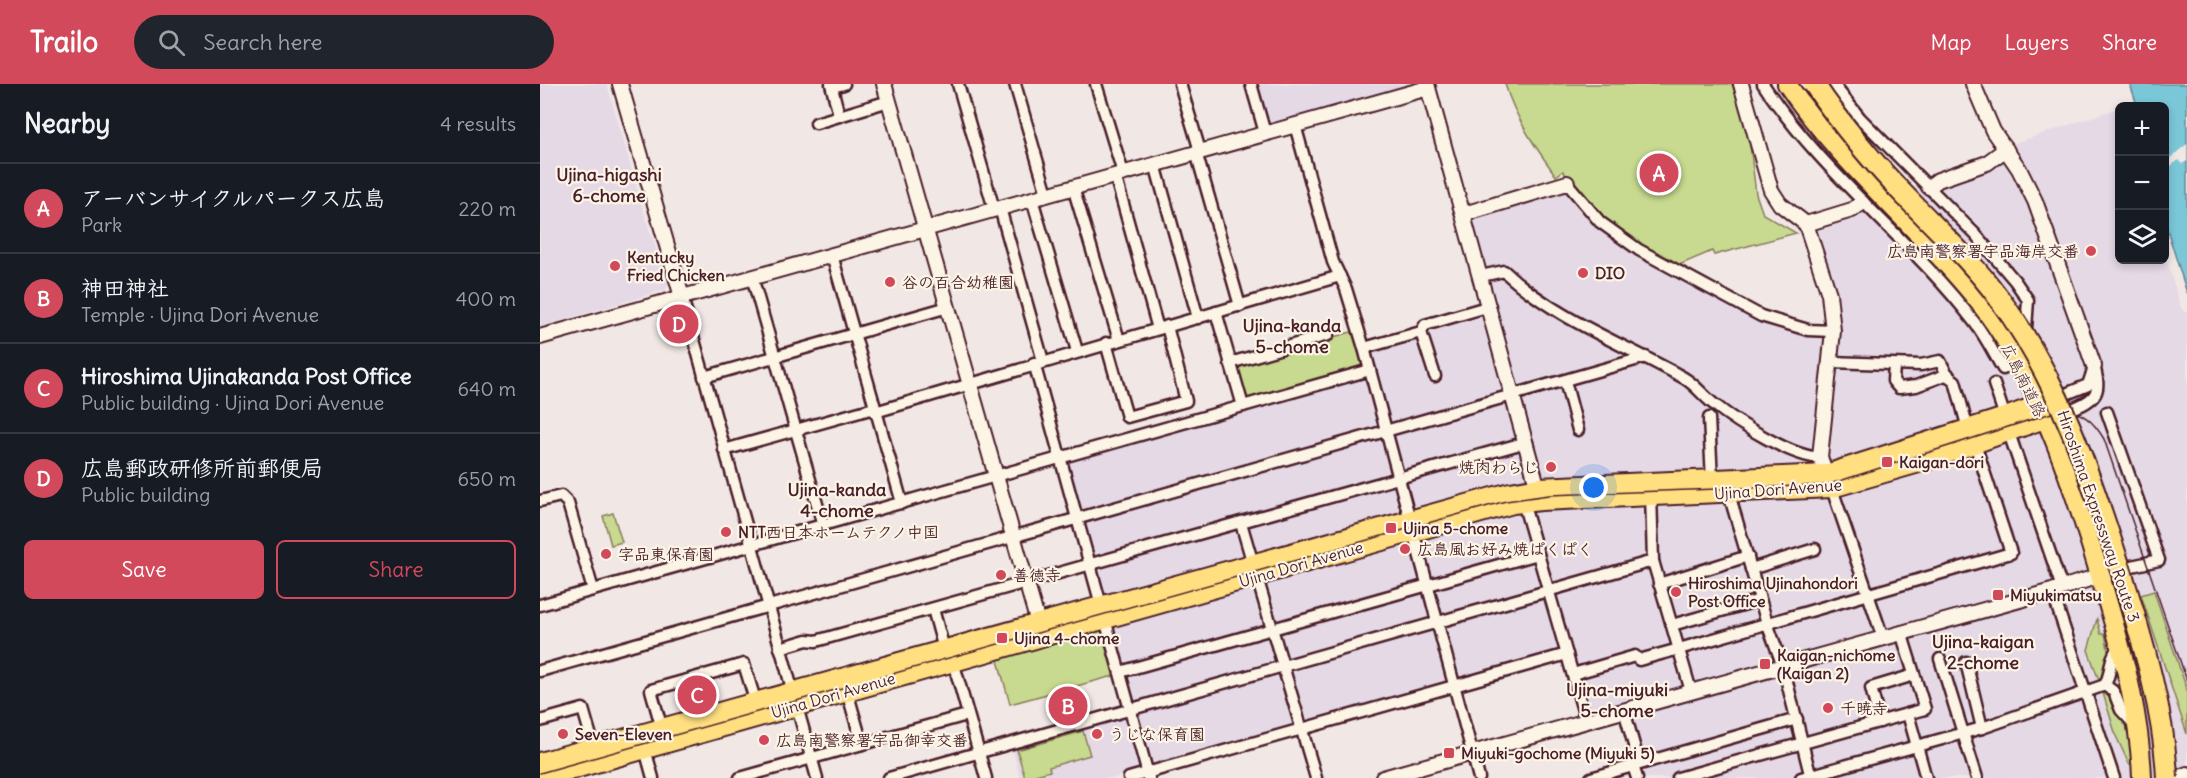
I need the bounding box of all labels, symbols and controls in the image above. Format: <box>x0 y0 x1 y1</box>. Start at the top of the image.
search box <box>134 15 554 69</box>
text: Trailo <box>30 24 98 60</box>
icon: search <box>155 26 188 59</box>
text: Search here <box>203 28 322 56</box>
text: Map <box>1931 29 1971 56</box>
text: Layers <box>2004 29 2069 56</box>
text: Share <box>2102 29 2157 56</box>
map controls <box>2115 102 2169 264</box>
button: + <box>2115 102 2169 156</box>
text: Nearby <box>24 107 110 140</box>
text: 4 results <box>440 111 516 136</box>
pin: A <box>1640 150 1678 196</box>
button: − <box>2115 156 2169 210</box>
district label: Ujina-higashi 6-chome <box>556 163 662 207</box>
text: アーバンサイクルパークス広島 <box>81 184 385 212</box>
text: A <box>37 196 50 221</box>
text: 220 m <box>459 196 516 221</box>
button: layers <box>2115 210 2169 264</box>
text: Park <box>81 212 122 237</box>
place label: 広島南警察署宇品海岸交番 <box>1887 241 2079 261</box>
marker: 広島南警察署宇品海岸交番 <box>2084 244 2098 258</box>
place label: Kentucky Fried Chicken <box>627 247 725 285</box>
marker: Kentucky Fried Chicken <box>608 259 622 273</box>
place label: DIO <box>1595 263 1625 283</box>
marker: DIO <box>1576 266 1590 280</box>
place label: 谷の百合幼稚園 <box>902 272 1014 292</box>
text: 神田神社 <box>81 274 169 302</box>
marker: 谷の百合幼稚園 <box>883 275 897 289</box>
text: B <box>37 286 50 311</box>
text: 400 m <box>456 286 516 311</box>
text: Temple · Ujina Dori Avenue <box>81 302 319 327</box>
pin: D <box>660 302 698 346</box>
district label: Ujina-kanda 5-chome <box>1243 314 1341 358</box>
street label: 広島南道路 <box>1997 340 2051 420</box>
text: Hiroshima Ujinakanda Post Office <box>81 362 412 390</box>
text: C <box>37 376 50 401</box>
text: 640 m <box>457 376 516 401</box>
text: Public building · Ujina Dori Avenue <box>81 390 384 415</box>
street label: Hiroshima Expressway Route 3 <box>2053 407 2145 625</box>
place label: Kaigan-dori <box>1899 452 1984 473</box>
text: 広島郵政研修所前郵便局 <box>81 454 323 482</box>
marker: Kaigan-dori <box>1880 455 1894 469</box>
place label: 焼肉わらじ <box>1459 457 1539 477</box>
marker: 焼肉わらじ <box>1544 460 1558 474</box>
text: D <box>36 466 51 491</box>
text: 650 m <box>458 466 516 491</box>
your location <box>1579 473 1608 502</box>
street label: Ujina Dori Avenue <box>1713 475 1843 503</box>
district label: Ujina-kanda 4-chome <box>788 478 886 522</box>
text: Public building <box>81 482 210 507</box>
place label: Ujina 5-chome <box>1403 518 1509 538</box>
marker: Ujina 5-chome <box>1384 521 1398 535</box>
place label: NTT西日本ホームテクノ中国 <box>738 522 939 542</box>
marker: NTT西日本ホームテクノ中国 <box>719 525 733 539</box>
street label: Ujina Dori Avenue <box>1237 537 1365 591</box>
place label: 広島風お好み焼ぱくぱく <box>1417 539 1593 559</box>
button: Save <box>24 540 264 599</box>
button: Share <box>276 540 516 599</box>
marker: 広島風お好み焼ぱくぱく <box>1398 542 1412 556</box>
place label: 字品東保育園 <box>618 544 714 564</box>
marker: 字品東保育園 <box>599 547 613 561</box>
place label: 善徳寺 <box>1013 565 1061 585</box>
marker: 善徳寺 <box>994 568 1008 582</box>
place label: Hiroshima Ujinahondori Post Office <box>1688 573 1858 611</box>
marker: Hiroshima Ujinahondori Post Office <box>1669 585 1683 599</box>
place label: Miyukimatsu <box>2010 585 2103 606</box>
marker: Miyukimatsu <box>1991 588 2005 602</box>
place label: Ujina 4-chome <box>1014 628 1120 648</box>
district label: Ujina-kaigan 2-chome <box>1932 630 2035 674</box>
marker: Ujina 4-chome <box>995 631 1009 645</box>
place label: Kaigan-nichome (Kaigan 2) <box>1777 645 1896 684</box>
marker: Kaigan-nichome (Kaigan 2) <box>1758 657 1772 671</box>
street label: Ujina Dori Avenue <box>769 668 897 722</box>
pin: C <box>678 672 716 718</box>
district label: Ujina-miyuki 5-chome <box>1566 678 1668 722</box>
pin: B <box>1048 684 1088 728</box>
place label: 千暁寺 <box>1840 698 1888 718</box>
marker: 千暁寺 <box>1821 701 1835 715</box>
place label: Seven-Eleven <box>575 724 672 744</box>
place label: うじな保育園 <box>1109 724 1205 744</box>
marker: Seven-Eleven <box>556 727 570 741</box>
marker: うじな保育園 <box>1090 727 1104 741</box>
place label: 広島南警察署宇品御幸交番 <box>776 730 968 750</box>
marker: 広島南警察署宇品御幸交番 <box>757 733 771 747</box>
place label: Miyuki-gochome (Miyuki 5) <box>1461 743 1655 764</box>
marker: Miyuki-gochome (Miyuki 5) <box>1442 746 1456 760</box>

